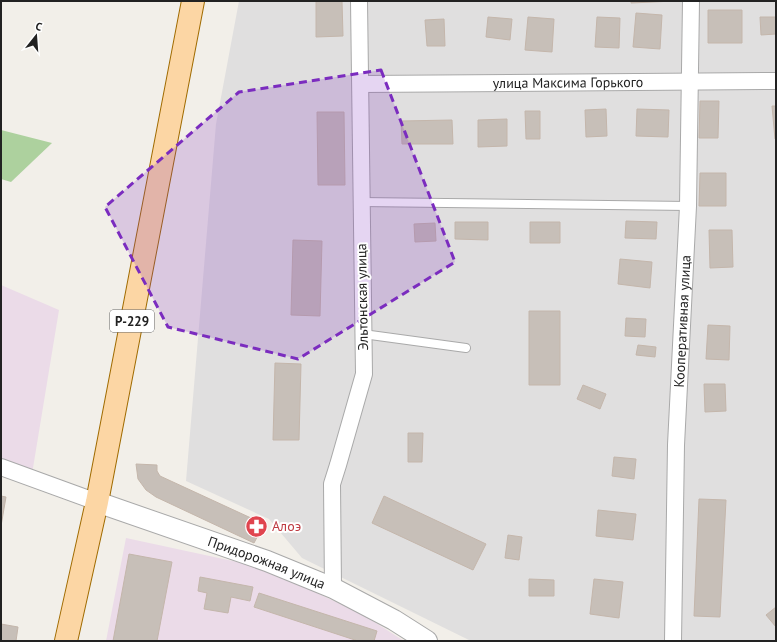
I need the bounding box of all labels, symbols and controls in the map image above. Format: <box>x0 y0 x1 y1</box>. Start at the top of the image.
north arrow <box>16 16 56 56</box>
text: С <box>34 19 44 34</box>
street label: улица Максима Горького <box>493 73 643 92</box>
street label: Эльтонская улица <box>352 243 372 351</box>
street label: Кооперативная улица <box>670 254 695 388</box>
road number: Р-229 <box>110 310 154 332</box>
pharmacy icon: Алоэ <box>243 513 269 539</box>
place label: Алоэ <box>272 517 301 535</box>
street label: Придорожная улица <box>205 532 328 593</box>

